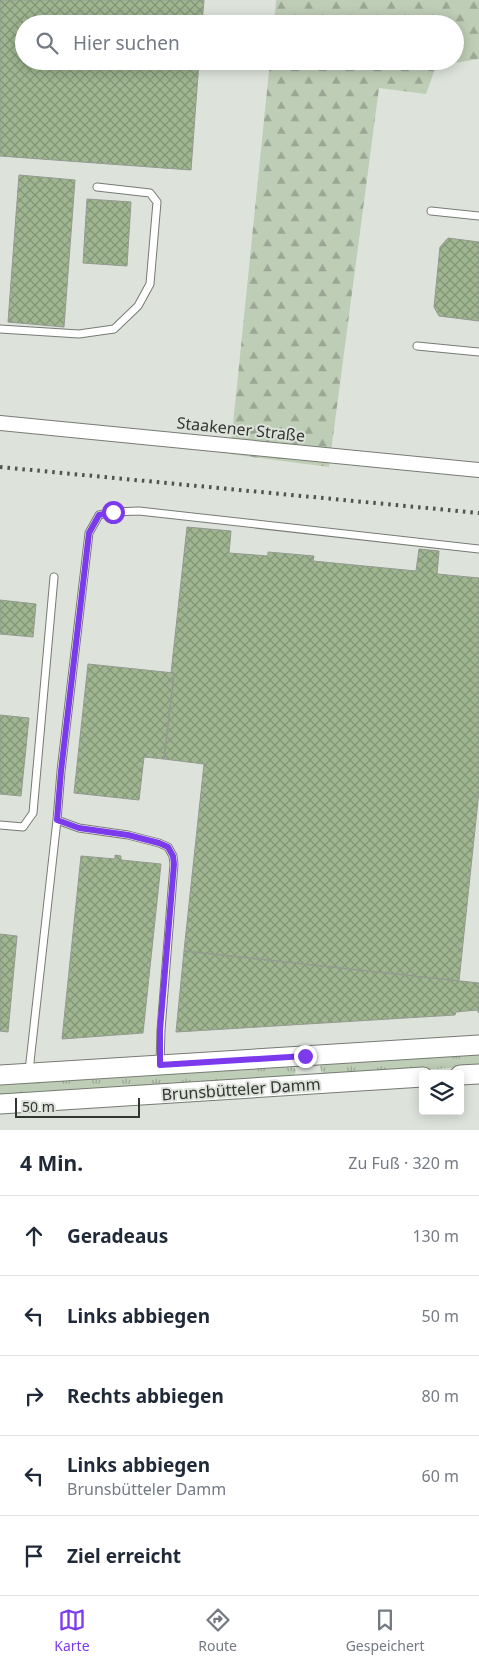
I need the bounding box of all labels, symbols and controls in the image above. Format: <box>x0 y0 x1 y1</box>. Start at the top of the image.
search box <box>15 15 464 70</box>
icon: search <box>33 29 61 57</box>
text: Hier suchen <box>73 30 180 56</box>
street label: Staakener Straße <box>176 411 306 447</box>
route start <box>102 501 125 524</box>
route end <box>294 1045 317 1068</box>
map controls <box>419 1070 464 1115</box>
button: layers <box>419 1070 464 1115</box>
street label: Brunsbütteler Damm <box>161 1072 321 1106</box>
scale bar <box>15 1095 140 1118</box>
text: 50 m <box>22 1097 55 1116</box>
text: 4 Min. <box>20 1149 83 1177</box>
text: Zu Fuß · 320 m <box>348 1152 459 1174</box>
icon: ahead <box>20 1222 48 1250</box>
text: Geradeaus <box>67 1223 168 1249</box>
text: 130 m <box>412 1225 459 1247</box>
icon: left <box>20 1302 48 1330</box>
text: Links abbiegen <box>67 1303 210 1329</box>
text: 50 m <box>422 1305 459 1327</box>
icon: right <box>20 1382 48 1410</box>
text: Rechts abbiegen <box>67 1383 224 1409</box>
text: 80 m <box>422 1385 459 1407</box>
text: Links abbiegen <box>67 1452 210 1478</box>
icon: left <box>20 1462 48 1490</box>
text: 60 m <box>422 1465 459 1487</box>
text: Brunsbütteler Damm <box>67 1478 226 1500</box>
icon: arrive <box>20 1542 48 1570</box>
text: Ziel erreicht <box>67 1543 181 1569</box>
tab: Karte <box>54 1606 90 1655</box>
tab: Route <box>198 1606 237 1655</box>
tab: Gespeichert <box>346 1606 425 1655</box>

